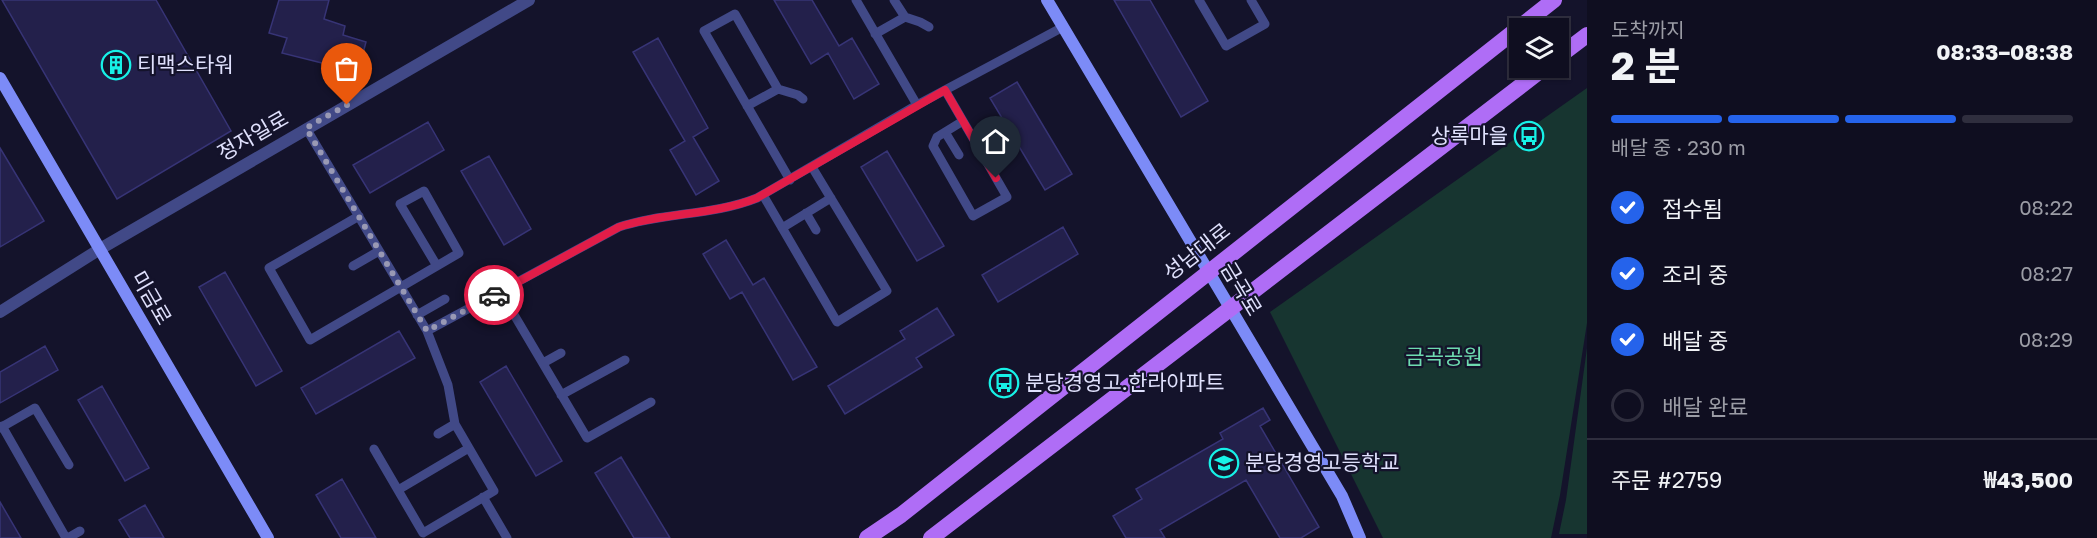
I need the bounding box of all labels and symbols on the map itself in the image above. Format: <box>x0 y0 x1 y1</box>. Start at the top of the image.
pin <box>321 43 372 105</box>
building icon: 티맥스타워 <box>100 49 132 81</box>
place label: 티맥스타워 <box>137 51 234 77</box>
street label: 정자일로 <box>213 105 292 166</box>
pin <box>970 116 1021 178</box>
bus stop icon: 상록마을 <box>1513 120 1545 152</box>
place label: 상록마을 <box>1431 122 1508 148</box>
street label: 성남대로 <box>1158 217 1235 285</box>
street label: 금곡로 <box>1216 257 1268 320</box>
courier <box>464 265 524 325</box>
street label: 미금로 <box>126 266 178 329</box>
park label: 금곡공원 <box>1405 343 1483 369</box>
bus stop icon: 분당경영고.한라아파트 <box>988 367 1020 399</box>
place label: 분당경영고.한라아파트 <box>1025 369 1225 395</box>
school or university icon: 분당경영고등학교 <box>1208 447 1240 479</box>
place label: 분당경영고등학교 <box>1245 449 1400 475</box>

